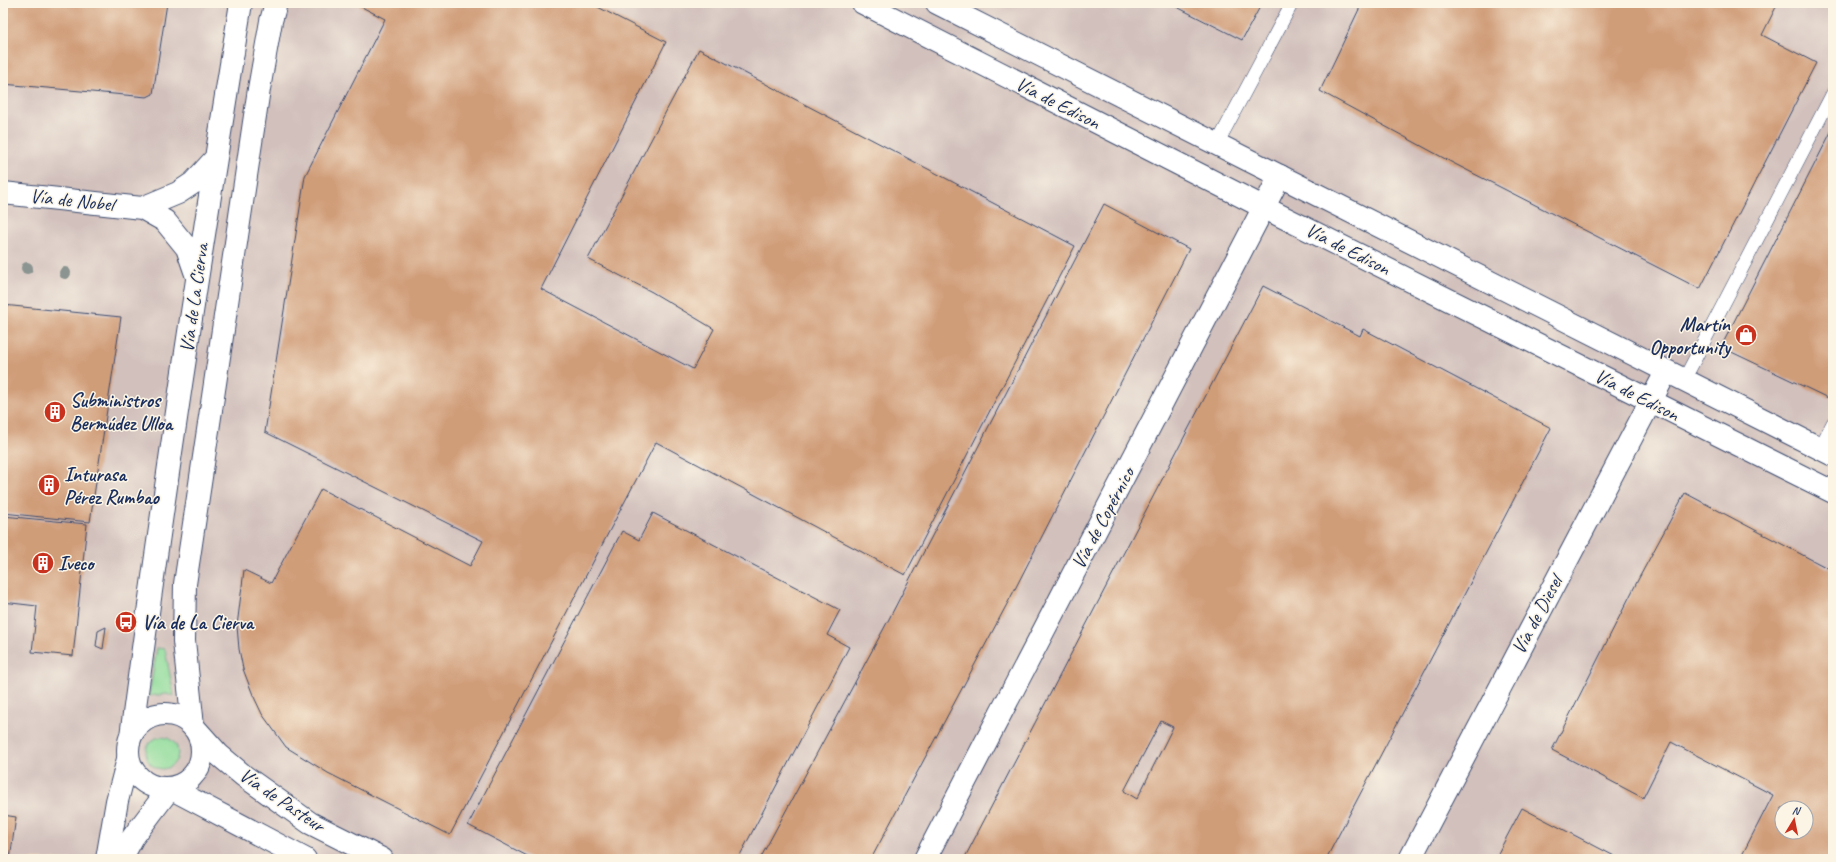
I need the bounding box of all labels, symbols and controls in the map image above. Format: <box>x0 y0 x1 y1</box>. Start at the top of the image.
street label: Vía de Edison <box>1012 71 1105 135</box>
street label: Vía de Nobel <box>29 183 119 217</box>
street label: Vía de Edison <box>1302 217 1395 281</box>
street label: Vía de La Cierva <box>174 240 214 354</box>
place label: Martín Opportunity <box>1650 312 1732 360</box>
shop icon: Martín Opportunity <box>1733 322 1759 348</box>
street label: Vía de Edison <box>1591 363 1684 427</box>
place label: Subministros Bermúdez Ulloa <box>70 388 174 436</box>
building icon: Subministros Bermúdez Ulloa <box>42 399 68 425</box>
street label: Vía de Copérnico <box>1066 461 1141 573</box>
place label: Inturasa Pérez Rumbao <box>64 462 160 510</box>
building icon: Inturasa Pérez Rumbao <box>36 472 62 498</box>
building icon: Iveco <box>30 550 56 576</box>
place label: Iveco <box>58 551 95 576</box>
street label: Vía de Diesel <box>1506 568 1570 658</box>
bus stop icon: Vía de La Cierva <box>113 609 139 635</box>
place label: Vía de La Cierva <box>142 610 255 635</box>
street label: Vía de Pasteur <box>235 762 331 839</box>
north arrow <box>1774 800 1814 840</box>
text: N <box>1791 803 1802 818</box>

